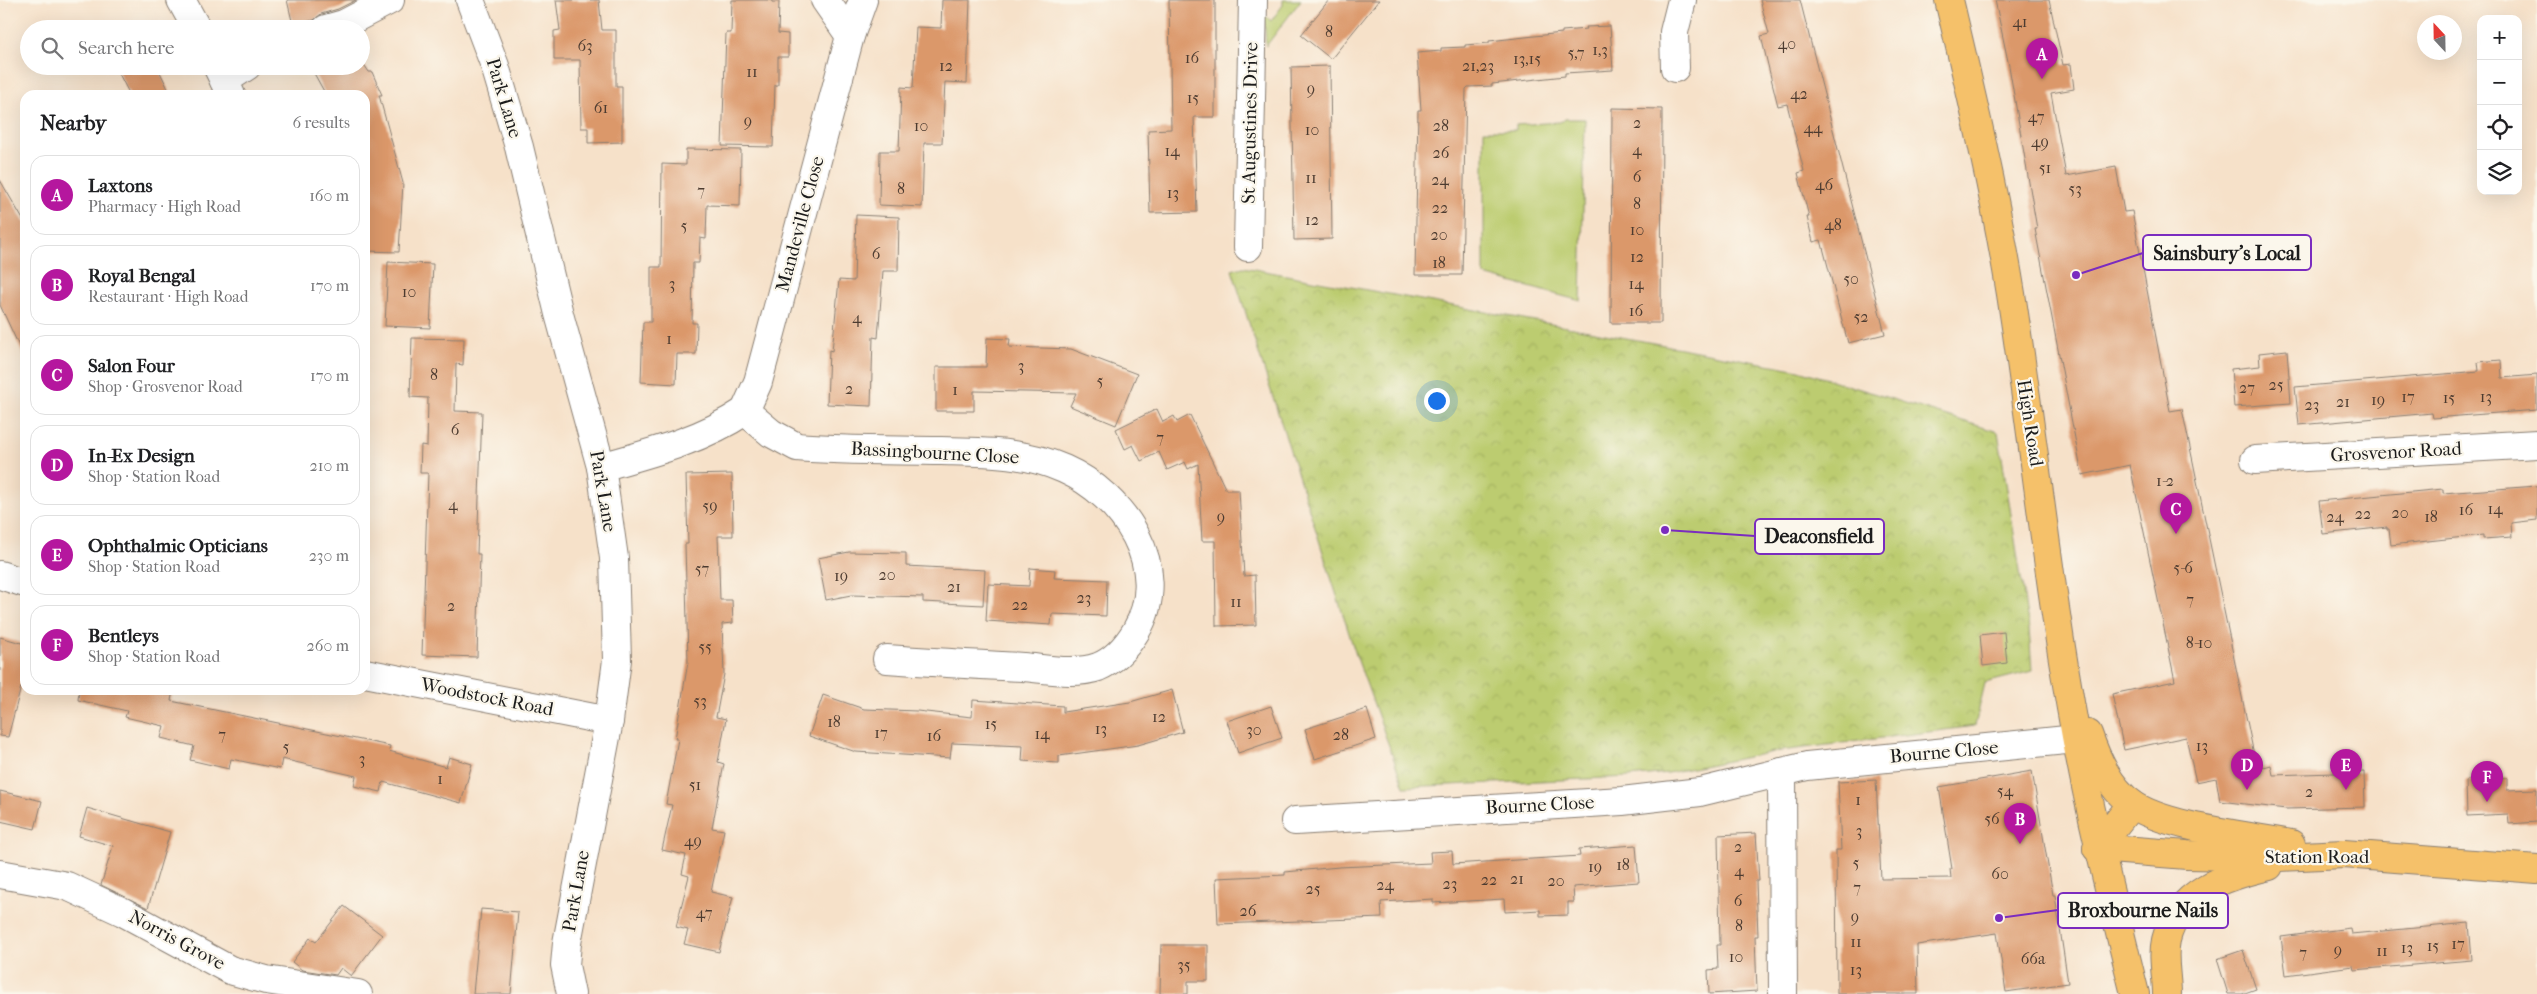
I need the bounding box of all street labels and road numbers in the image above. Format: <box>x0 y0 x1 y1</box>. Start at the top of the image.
street label: St Augustines Drive <box>1238 42 1262 204</box>
street label: Park Lane <box>481 55 527 141</box>
street label: Mandeville Close <box>771 154 829 294</box>
street label: High Road <box>2012 378 2048 469</box>
street label: Bassingbourne Close <box>850 438 1020 468</box>
street label: Grosvenor Road <box>2330 438 2463 466</box>
street label: Park Lane <box>585 448 621 534</box>
street label: Woodstock Road <box>418 673 556 721</box>
street label: Bourne Close <box>1889 736 1999 768</box>
street label: Bourne Close <box>1485 791 1595 819</box>
street label: Station Road <box>2265 846 2370 868</box>
street label: Park Lane <box>558 848 594 934</box>
street label: Norris Grove <box>125 905 229 975</box>

